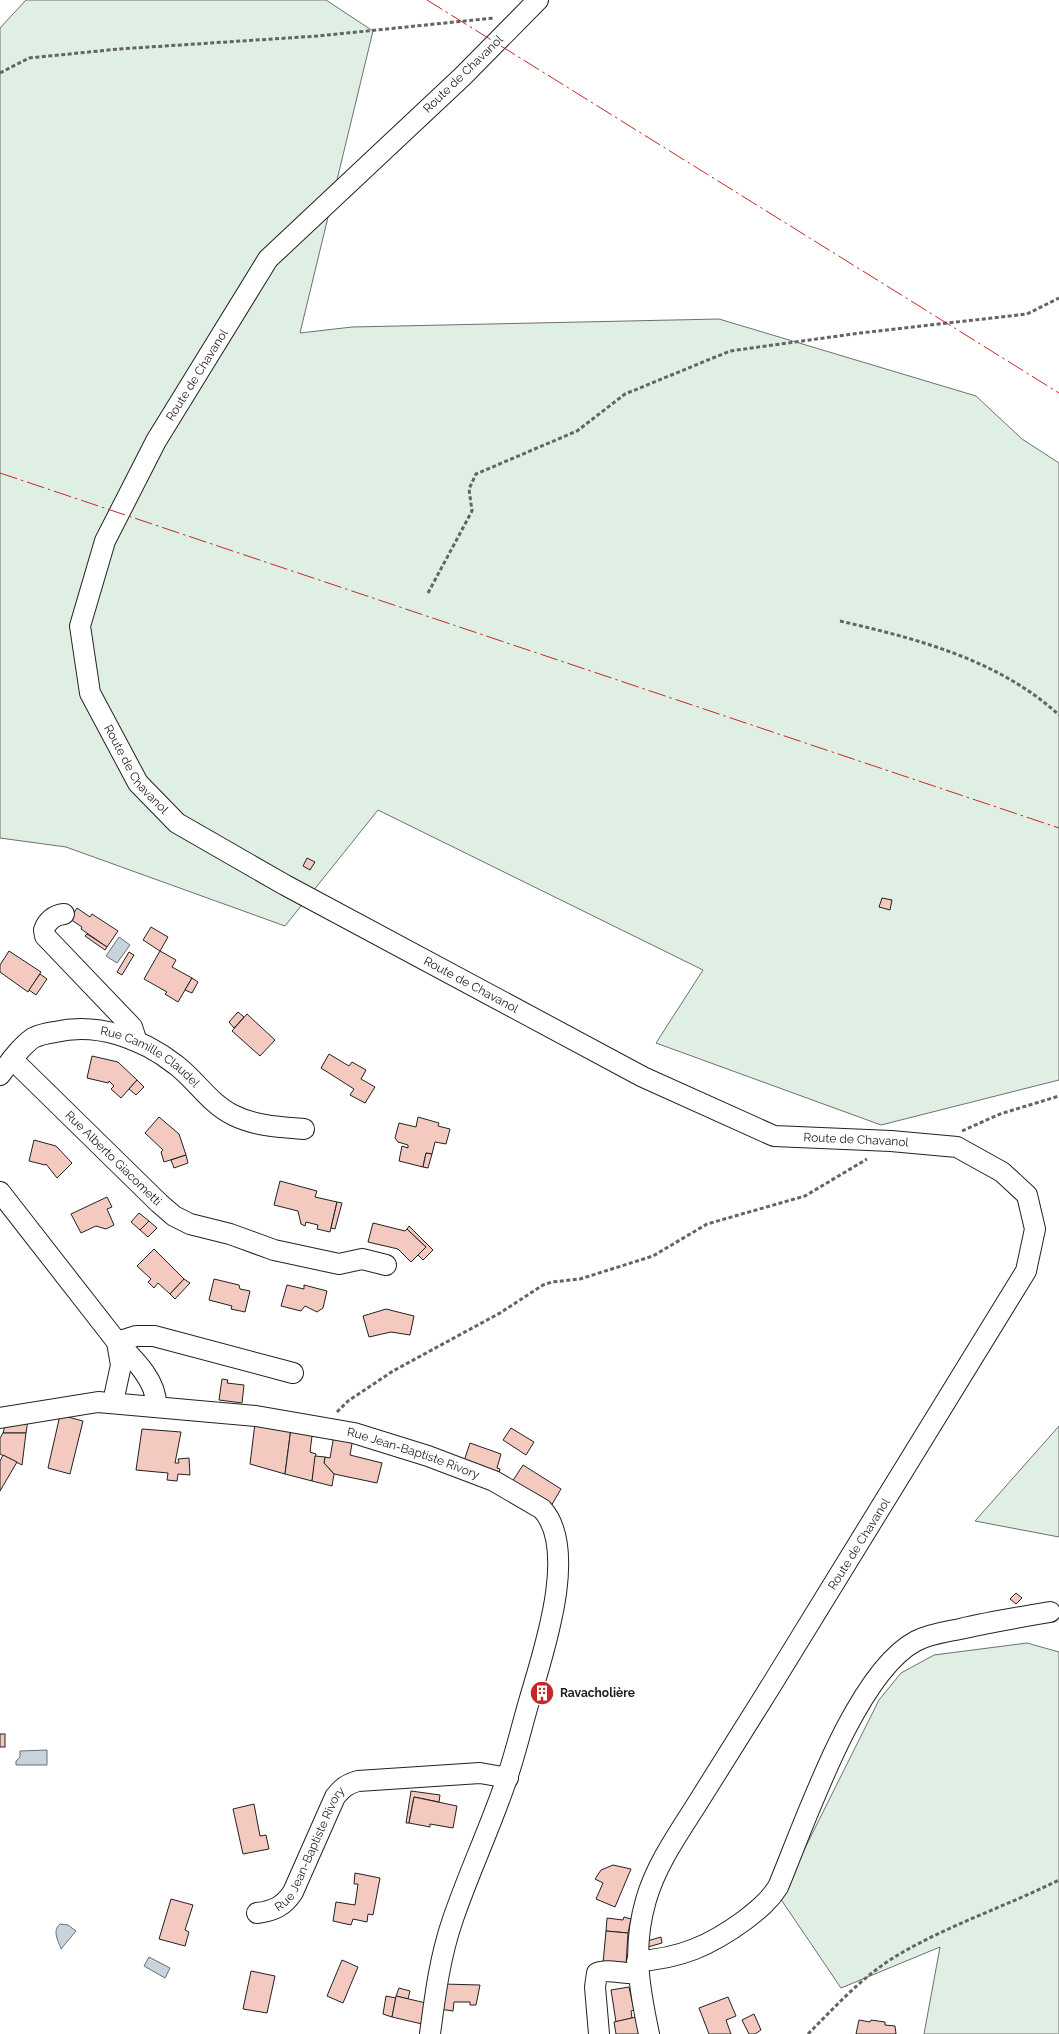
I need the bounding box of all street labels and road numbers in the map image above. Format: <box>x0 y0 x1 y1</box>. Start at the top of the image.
street label: Route de Chavanol <box>420 32 506 116</box>
street label: Route de Chavanol <box>163 326 231 423</box>
street label: Route de Chavanol <box>101 722 172 817</box>
street label: Route de Chavanol <box>421 954 521 1016</box>
street label: Rue Camille Claudel <box>99 1024 203 1090</box>
street label: Rue Alberto Giacometti <box>62 1108 164 1208</box>
street label: Route de Chavanol <box>803 1130 910 1150</box>
street label: Rue Jean-Baptiste Rivory <box>346 1425 482 1482</box>
street label: Route de Chavanol <box>825 1495 893 1592</box>
street label: Rue Jean-Baptiste Rivory <box>272 1783 348 1914</box>

